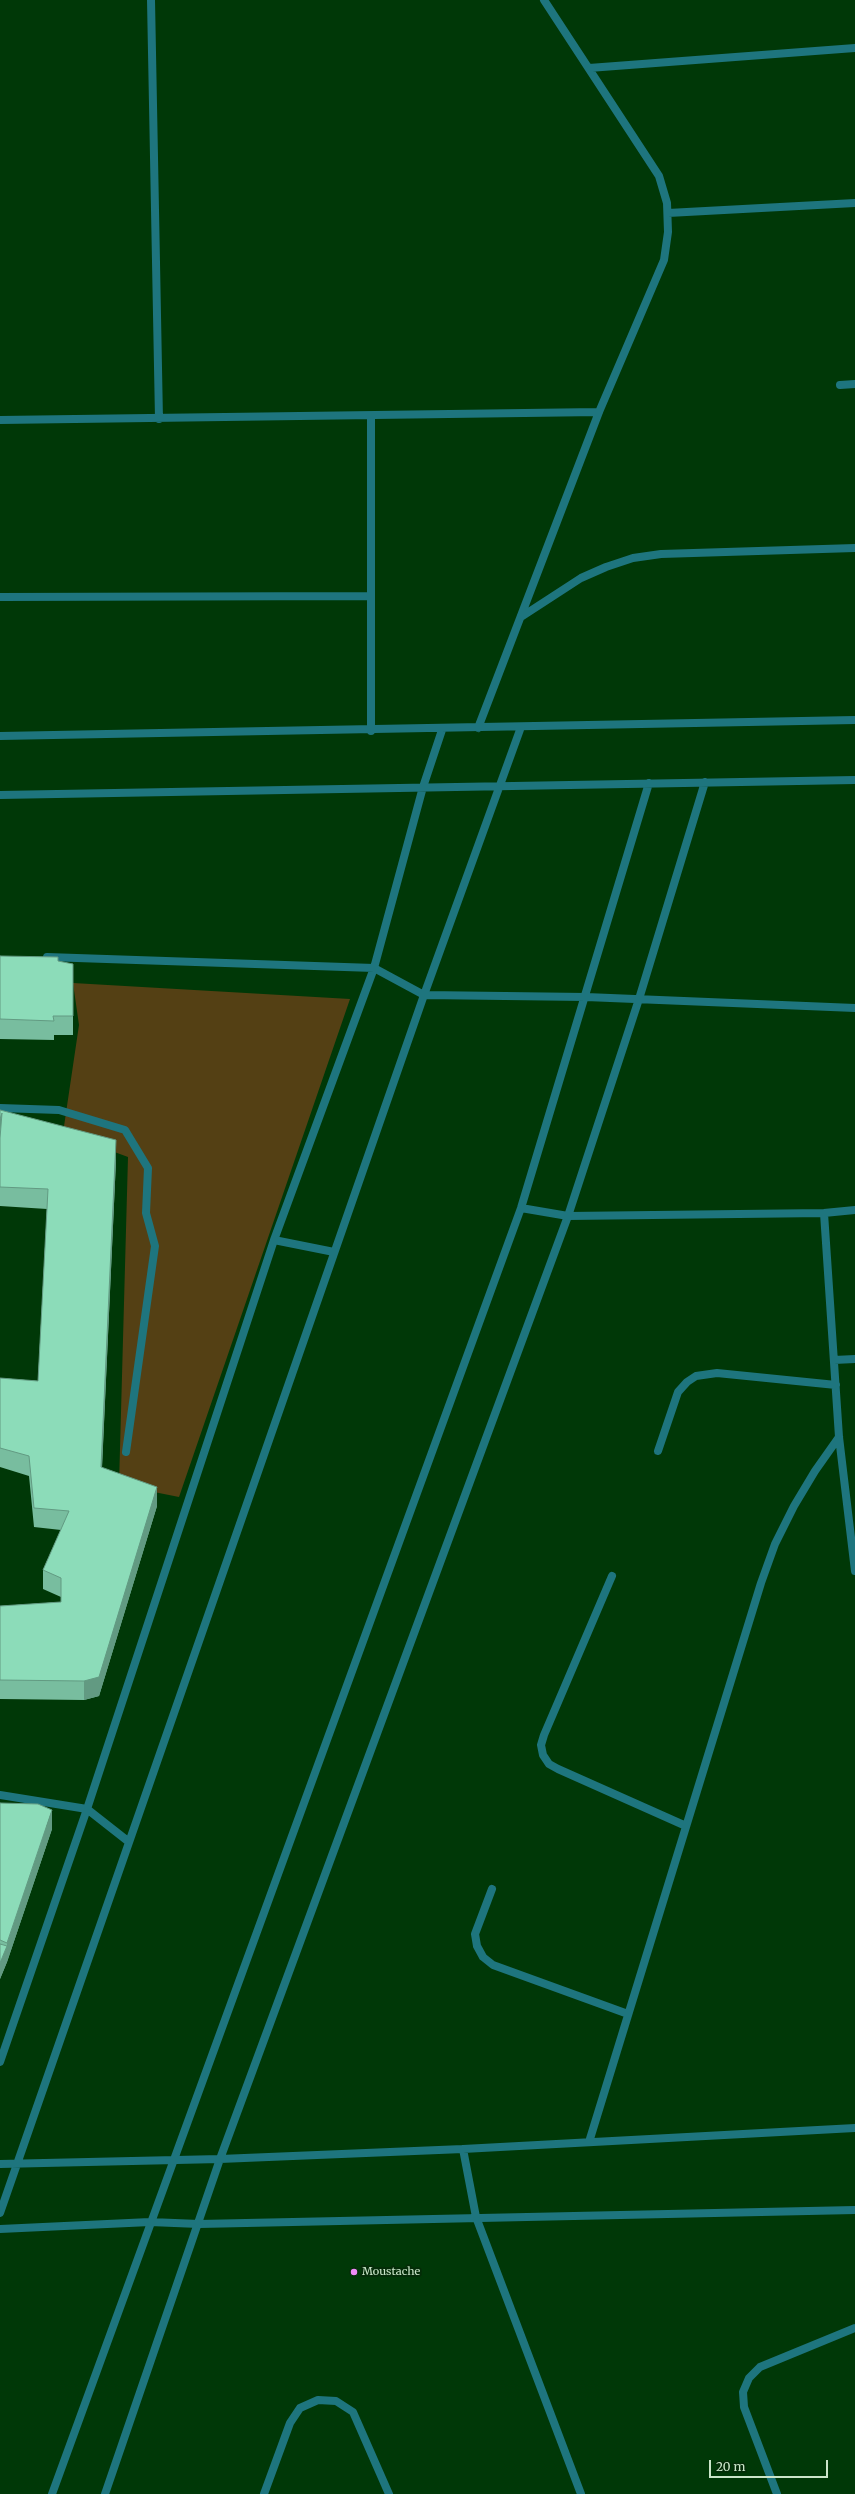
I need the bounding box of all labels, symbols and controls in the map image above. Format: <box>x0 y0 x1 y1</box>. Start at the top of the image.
place label: Moustache <box>362 2265 420 2279</box>
marker: Moustache <box>349 2267 359 2277</box>
scale bar <box>711 2452 830 2478</box>
text: 20 m <box>716 2459 745 2474</box>

